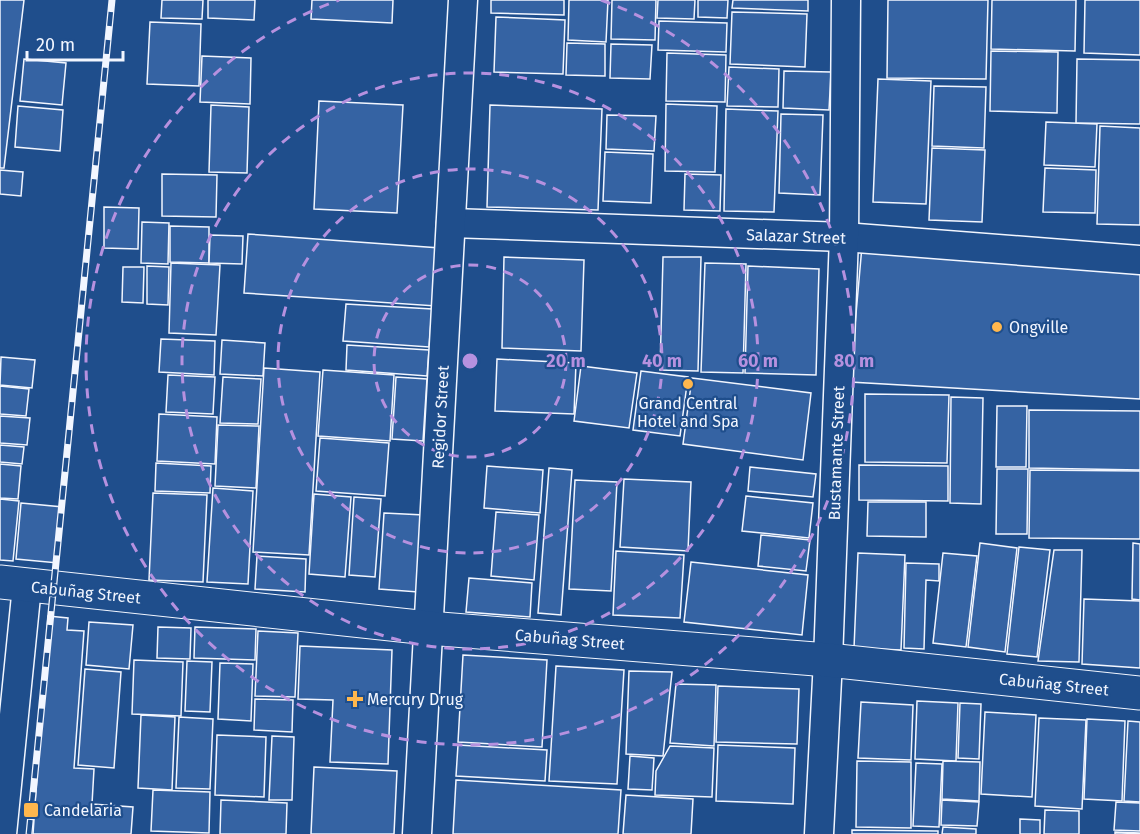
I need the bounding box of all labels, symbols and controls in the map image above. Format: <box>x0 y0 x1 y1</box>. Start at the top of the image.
scale bar <box>27 24 123 62</box>
text: 20 m <box>36 34 75 56</box>
street label: Salazar Street <box>746 225 846 248</box>
place label: Ongville <box>1009 318 1068 337</box>
marker: Ongville <box>990 320 1004 334</box>
text: 20 m <box>546 350 586 372</box>
text: 40 m <box>642 350 682 372</box>
text: 60 m <box>738 350 778 372</box>
text: 80 m <box>834 350 874 372</box>
centre of rings <box>460 351 480 371</box>
street label: Regidor Street <box>428 365 453 469</box>
marker: Grand Central Hotel and Spa <box>681 377 695 391</box>
street label: Bustamante Street <box>825 385 848 521</box>
place label: Grand Central Hotel and Spa <box>637 394 739 431</box>
street label: Cabuñag Street <box>30 577 142 608</box>
street label: Cabuñag Street <box>514 625 626 654</box>
street label: Cabuñag Street <box>998 669 1110 700</box>
place label: Mercury Drug <box>367 690 464 709</box>
marker: Mercury Drug <box>348 692 362 706</box>
marker: Candelaria <box>22 801 40 819</box>
place label: Candelaria <box>44 801 122 820</box>

